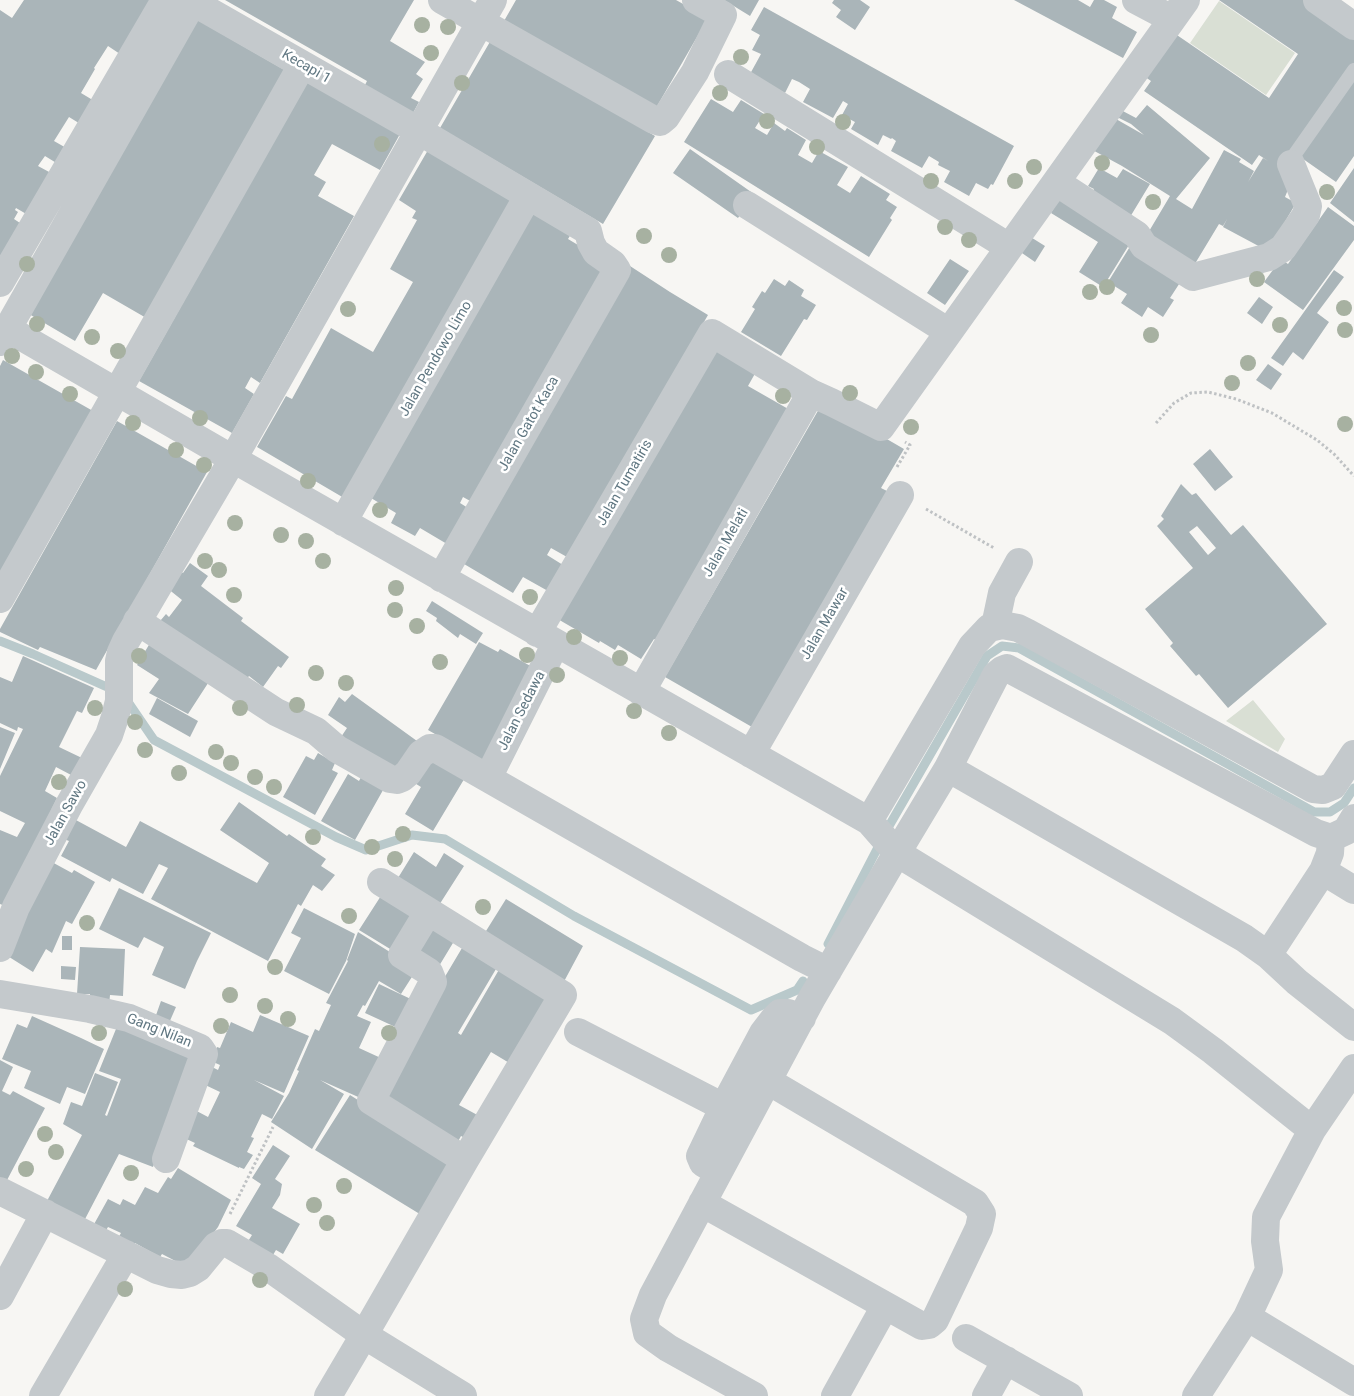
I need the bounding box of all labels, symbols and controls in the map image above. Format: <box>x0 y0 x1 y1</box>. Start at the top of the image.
street label: Kecapi 1 <box>279 46 333 88</box>
street label: Jalan Pendowo Limo <box>396 298 476 420</box>
street label: Jalan Gatot Kaca <box>495 374 563 474</box>
street label: Jalan Tumatiris <box>594 437 656 529</box>
street label: Jalan Melati <box>700 506 752 580</box>
street label: Jalan Mawar <box>798 585 852 663</box>
street label: Jalan Sedawa <box>495 668 549 754</box>
street label: Jalan Sawo <box>41 777 91 849</box>
street label: Gang Nilan <box>124 1010 194 1052</box>

